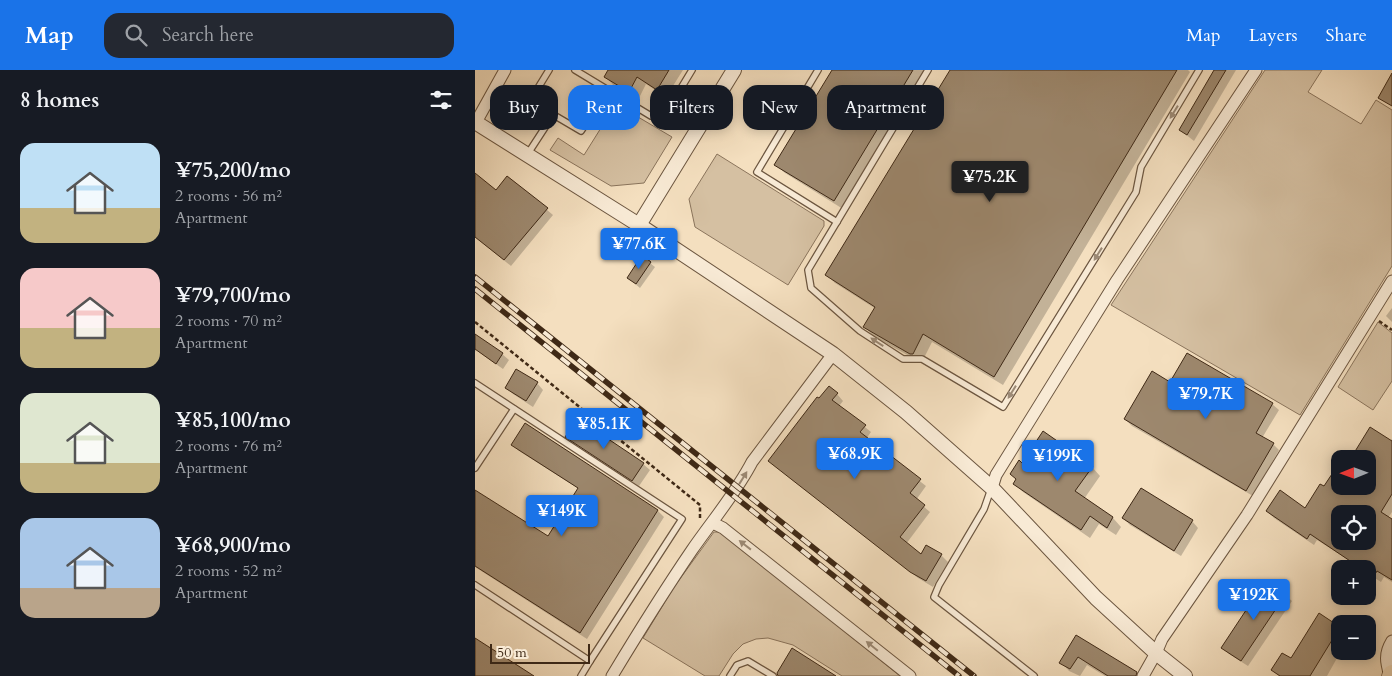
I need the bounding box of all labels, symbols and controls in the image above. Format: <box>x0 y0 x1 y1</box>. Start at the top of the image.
search box <box>104 13 454 58</box>
text: Map <box>25 19 74 52</box>
icon: search <box>122 21 150 49</box>
text: Search here <box>162 22 254 48</box>
text: Map <box>1186 23 1221 48</box>
text: Layers <box>1249 23 1298 48</box>
text: Share <box>1326 23 1367 48</box>
chip: Buy <box>490 85 558 130</box>
chip: Rent <box>568 85 640 130</box>
chip: Filters <box>650 85 733 130</box>
chip: New <box>743 85 817 130</box>
chip: Apartment <box>827 85 944 130</box>
text: 8 homes <box>20 86 99 115</box>
icon: filters <box>427 86 455 114</box>
one-way arrow <box>1170 105 1179 118</box>
text: ¥75,200/mo <box>175 156 291 185</box>
pin: ¥75.2K <box>949 160 1031 203</box>
icon: home <box>60 163 120 223</box>
text: ¥75.2K <box>963 166 1017 188</box>
text: 2 rooms · 56 m² <box>175 185 282 207</box>
text: Apartment <box>175 207 248 229</box>
pin: ¥77.6K <box>598 228 680 270</box>
text: ¥77.6K <box>612 233 666 255</box>
one-way arrow <box>1093 247 1102 260</box>
text: ¥79,700/mo <box>175 281 291 310</box>
icon: home <box>60 288 120 348</box>
text: 2 rooms · 70 m² <box>175 310 282 332</box>
text: Apartment <box>175 332 248 354</box>
one-way arrow <box>870 337 883 346</box>
pin: ¥79.7K <box>1165 378 1247 420</box>
text: ¥79.7K <box>1179 383 1233 405</box>
one-way arrow <box>1008 385 1017 398</box>
text: ¥85,100/mo <box>175 406 291 435</box>
pin: ¥85.1K <box>563 408 645 450</box>
icon: home <box>60 413 120 473</box>
text: ¥85.1K <box>577 413 631 435</box>
text: 2 rooms · 76 m² <box>175 435 282 457</box>
pin: ¥68.9K <box>814 438 896 480</box>
pin: ¥199K <box>1023 440 1093 482</box>
text: ¥68.9K <box>828 443 882 465</box>
text: ¥199K <box>1033 445 1083 467</box>
north arrow <box>1331 450 1376 495</box>
map controls <box>1331 450 1376 660</box>
text: Apartment <box>175 457 248 479</box>
one-way arrow <box>738 472 747 485</box>
pin: ¥149K <box>527 494 597 537</box>
text: ¥149K <box>537 500 587 522</box>
button: locate <box>1331 505 1376 550</box>
text: ¥68,900/mo <box>175 531 291 560</box>
icon: home <box>60 538 120 598</box>
one-way arrow <box>739 539 752 550</box>
text: 2 rooms · 52 m² <box>175 560 282 582</box>
button: + <box>1331 560 1376 605</box>
pin: ¥192K <box>1219 578 1289 621</box>
text: Apartment <box>175 582 248 604</box>
text: ¥192K <box>1229 584 1279 606</box>
button: − <box>1331 615 1376 660</box>
one-way arrow <box>866 640 879 651</box>
scale bar <box>490 641 590 664</box>
text: 50 m <box>497 643 527 662</box>

